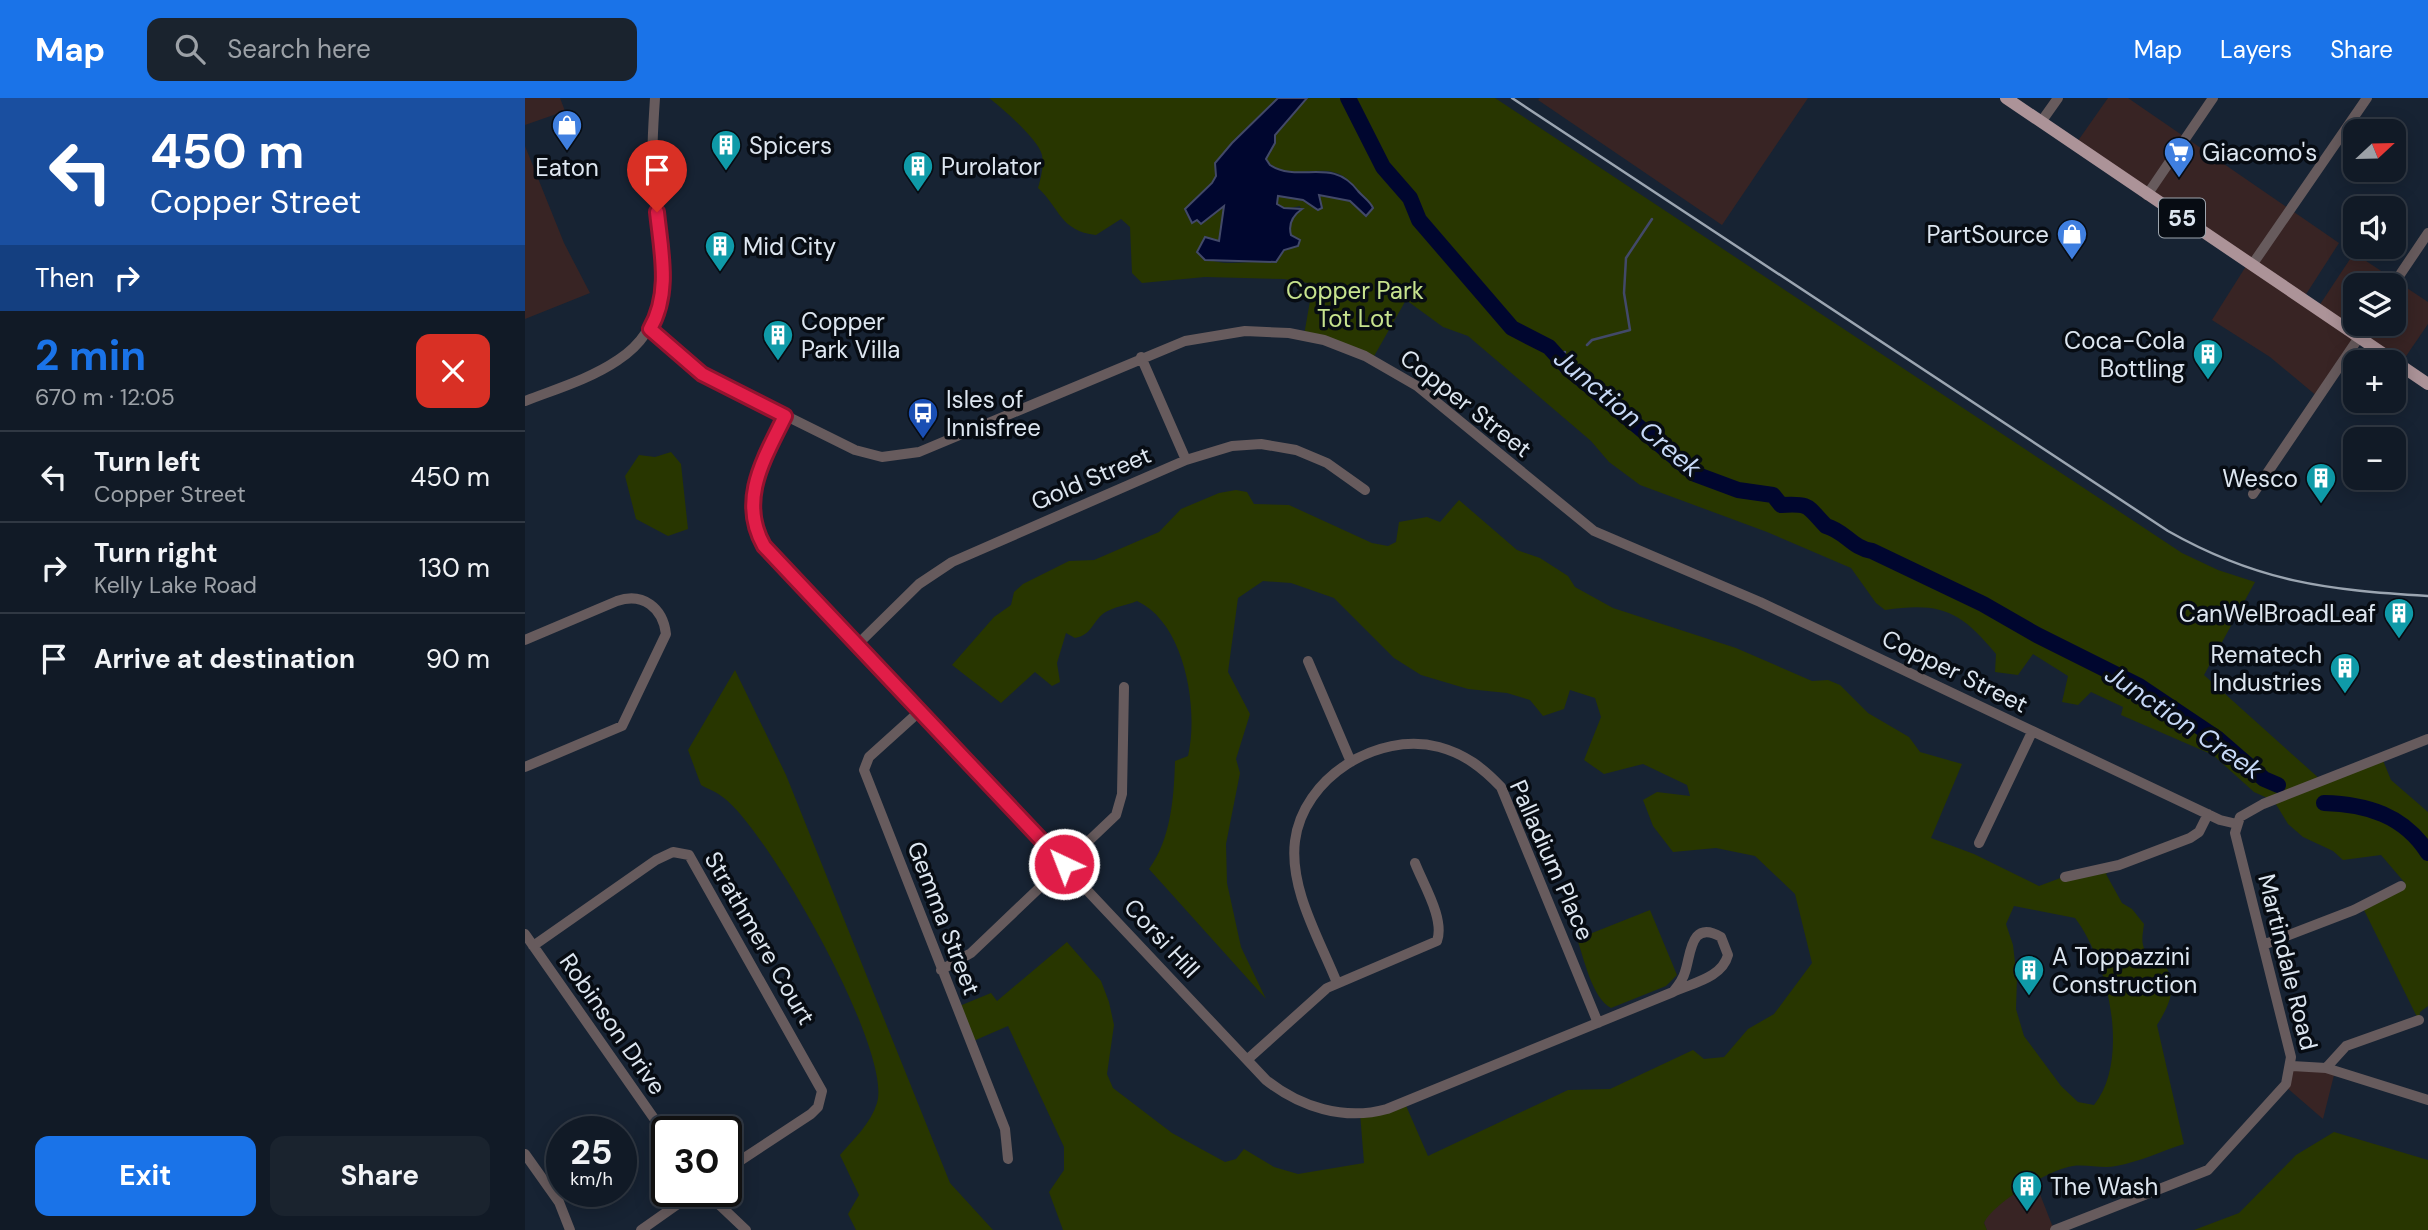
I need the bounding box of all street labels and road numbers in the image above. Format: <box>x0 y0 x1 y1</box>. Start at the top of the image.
road number: 55 <box>2159 198 2205 238</box>
street label: Copper Street <box>1394 342 1538 464</box>
street label: Gold Street <box>1026 439 1156 517</box>
street label: Copper Street <box>1877 622 2033 720</box>
street label: Palladium Place <box>1503 775 1601 945</box>
street label: Gemma Street <box>900 837 988 999</box>
street label: Strathmere Court <box>698 846 822 1030</box>
street label: Martindale Road <box>2251 871 2325 1053</box>
street label: Corsi Hill <box>1117 892 1207 984</box>
street label: Robinson Drive <box>553 947 673 1101</box>

